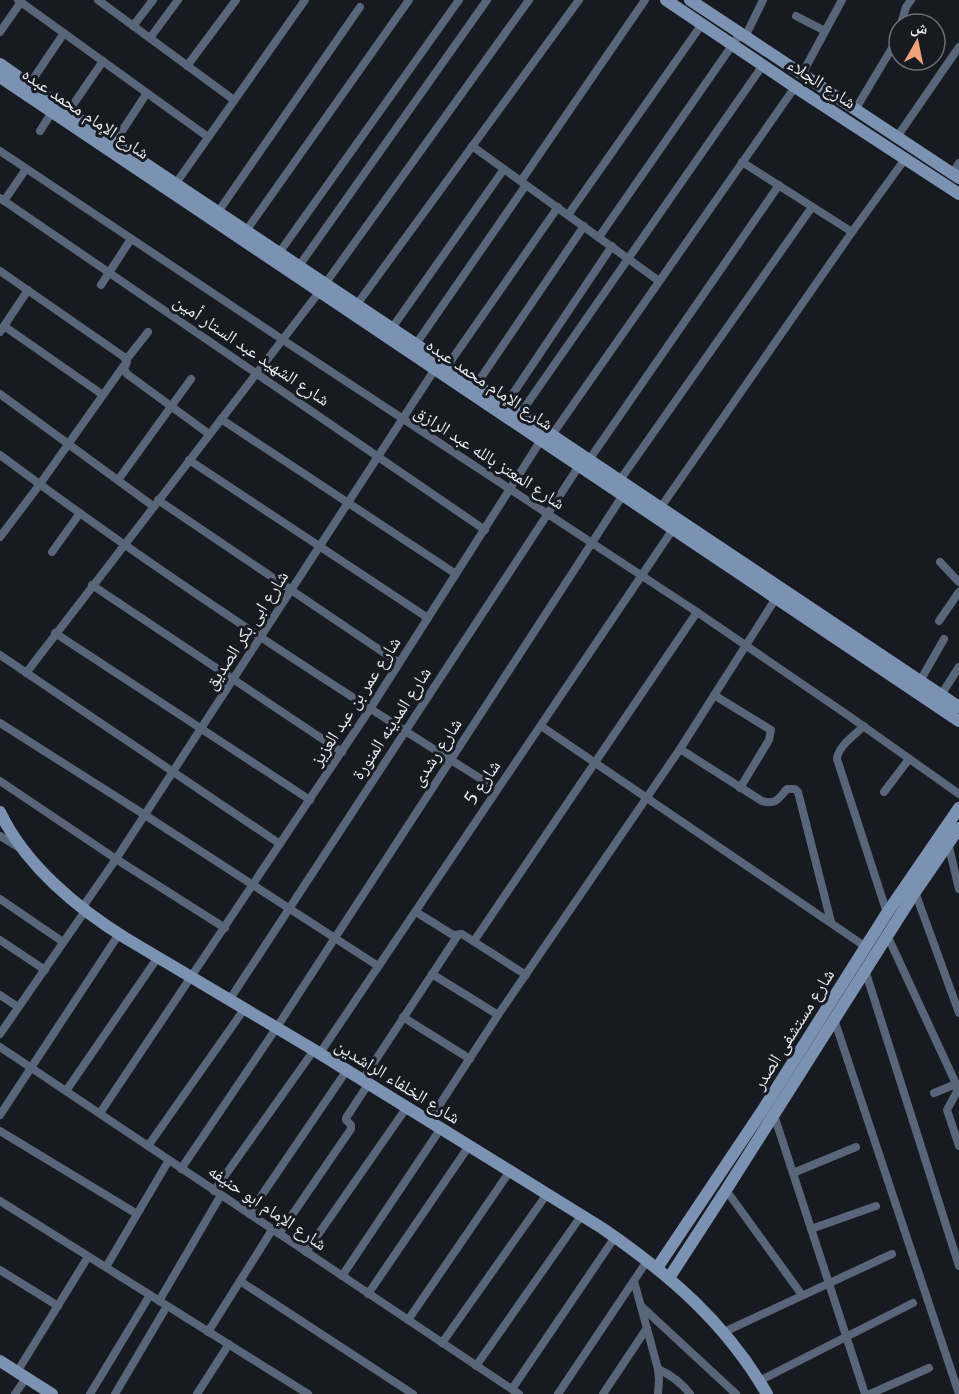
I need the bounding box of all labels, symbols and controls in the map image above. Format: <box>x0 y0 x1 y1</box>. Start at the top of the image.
north arrow <box>887 12 947 72</box>
text: ش <box>909 16 929 38</box>
street label: شارع الجلاء <box>783 52 861 114</box>
street label: شارع الإمام محمد عبده <box>17 62 154 165</box>
street label: شارع الشهيد عبد الستار أمين <box>169 289 335 411</box>
street label: شارع الإمام محمد عبده <box>421 333 558 436</box>
street label: شارع المعتز بالله عبد الرازق <box>410 400 570 514</box>
street label: شارع ابى بكر الصديق <box>199 566 293 694</box>
street label: شارع عمر بن عبد العزيز <box>304 632 405 771</box>
street label: شارع المدينه المنورة <box>346 662 436 784</box>
street label: شارع رشدى <box>405 713 467 791</box>
street label: شارع 5 <box>459 755 505 809</box>
street label: شارع مستشفى الصدر <box>746 964 839 1095</box>
street label: شارع الخلفاء الراشدين <box>331 1033 465 1129</box>
street label: شارع الإمام ابو حنيفه <box>204 1159 332 1256</box>

